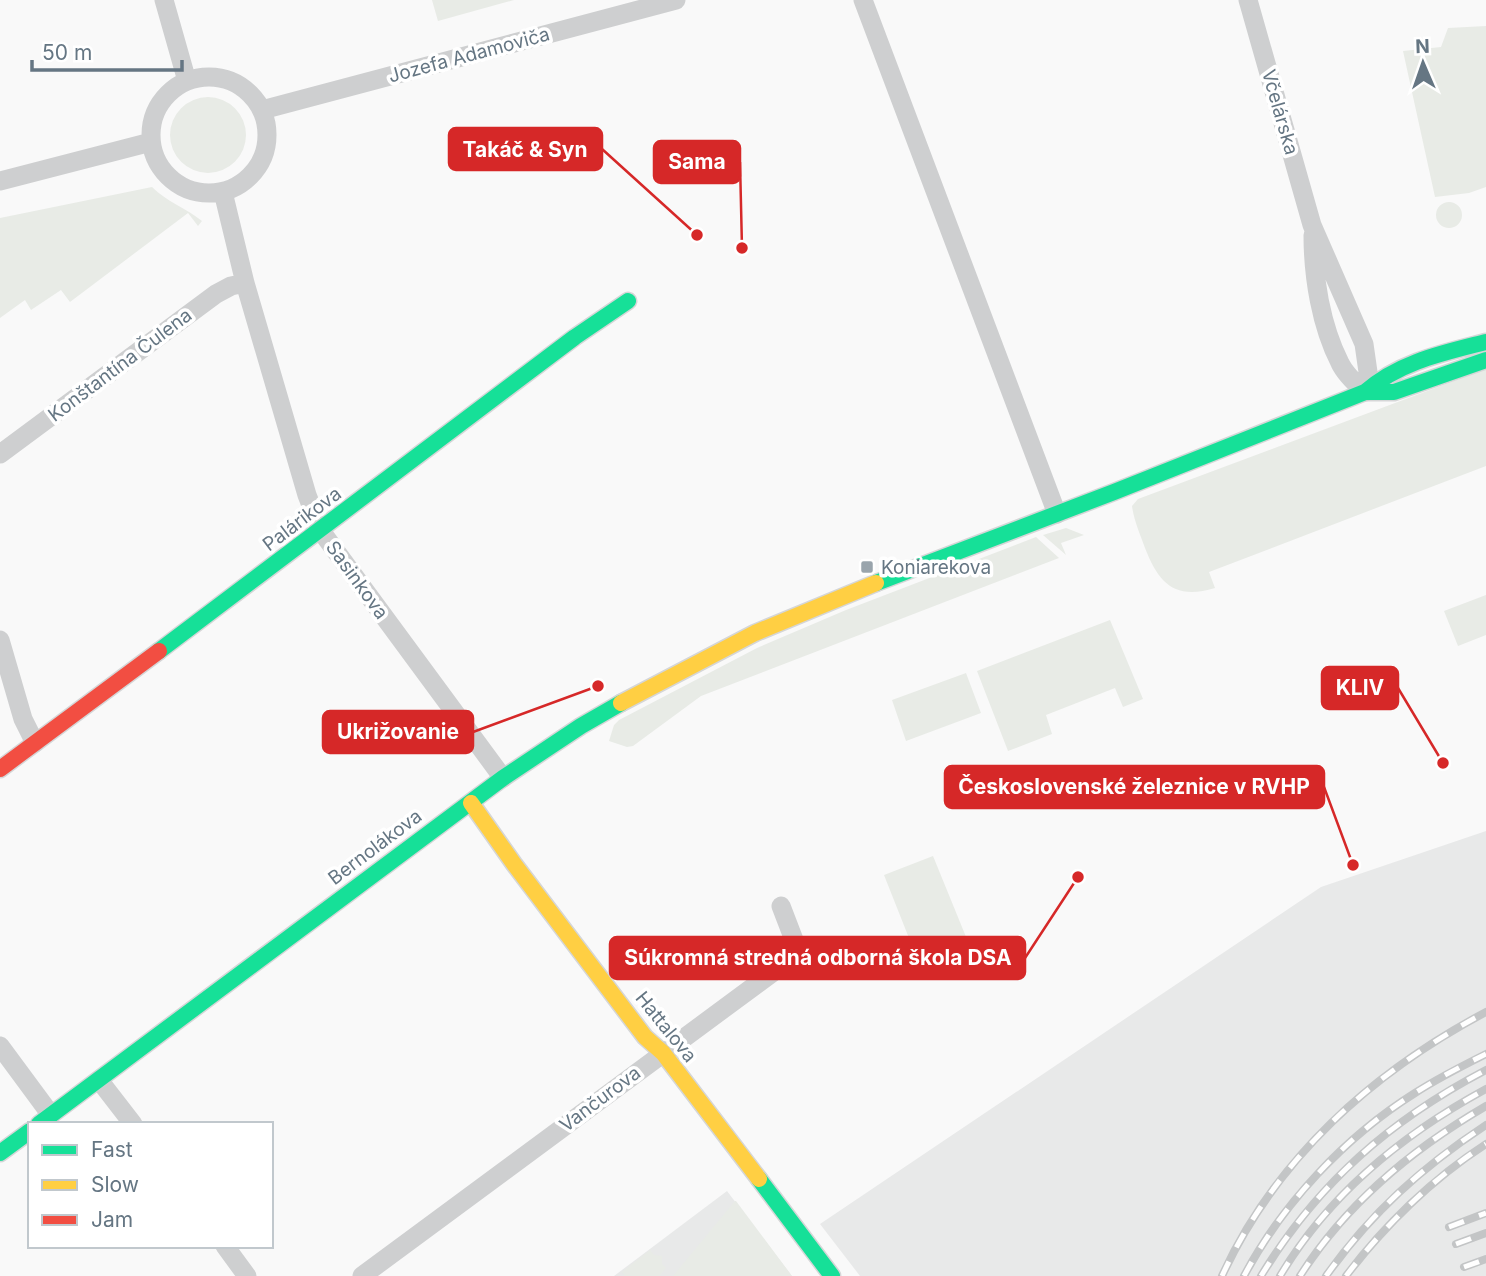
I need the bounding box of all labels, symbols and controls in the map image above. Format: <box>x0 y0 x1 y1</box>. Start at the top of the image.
street label: Jozefa Adamoviča <box>386 22 552 88</box>
scale bar <box>32 28 182 72</box>
north arrow <box>1388 28 1458 98</box>
text: N <box>1415 35 1430 58</box>
text: 50 m <box>42 40 92 65</box>
street label: Včelárska <box>1257 67 1303 157</box>
callout: Takáč & Syn <box>449 128 602 170</box>
text: Takáč & Syn <box>463 137 587 162</box>
callout: Sama <box>654 141 740 183</box>
text: Sama <box>668 149 726 174</box>
street label: Konštantína Čulena <box>44 304 196 426</box>
street label: Palárikova <box>258 482 346 556</box>
street label: Sasinkova <box>321 536 393 624</box>
place label: Koniarekova <box>881 556 991 579</box>
marker: Koniarekova <box>859 559 875 575</box>
callout: KLIV <box>1322 667 1398 709</box>
text: KLIV <box>1336 675 1385 700</box>
callout: Ukrižovanie <box>323 711 473 753</box>
text: Ukrižovanie <box>337 719 459 744</box>
callout: Československé železnice v RVHP <box>945 766 1324 808</box>
text: Československé železnice v RVHP <box>958 773 1310 799</box>
street label: Bernolákova <box>324 804 426 890</box>
callout: Súkromná stredná odborná škola DSA <box>610 937 1025 979</box>
text: Súkromná stredná odborná škola DSA <box>624 945 1012 970</box>
street label: Hattalova <box>631 987 701 1067</box>
street label: Vančurova <box>555 1061 645 1137</box>
legend <box>28 1122 273 1248</box>
text: Fast <box>91 1137 133 1162</box>
text: Slow <box>91 1172 139 1197</box>
text: Jam <box>91 1207 133 1232</box>

